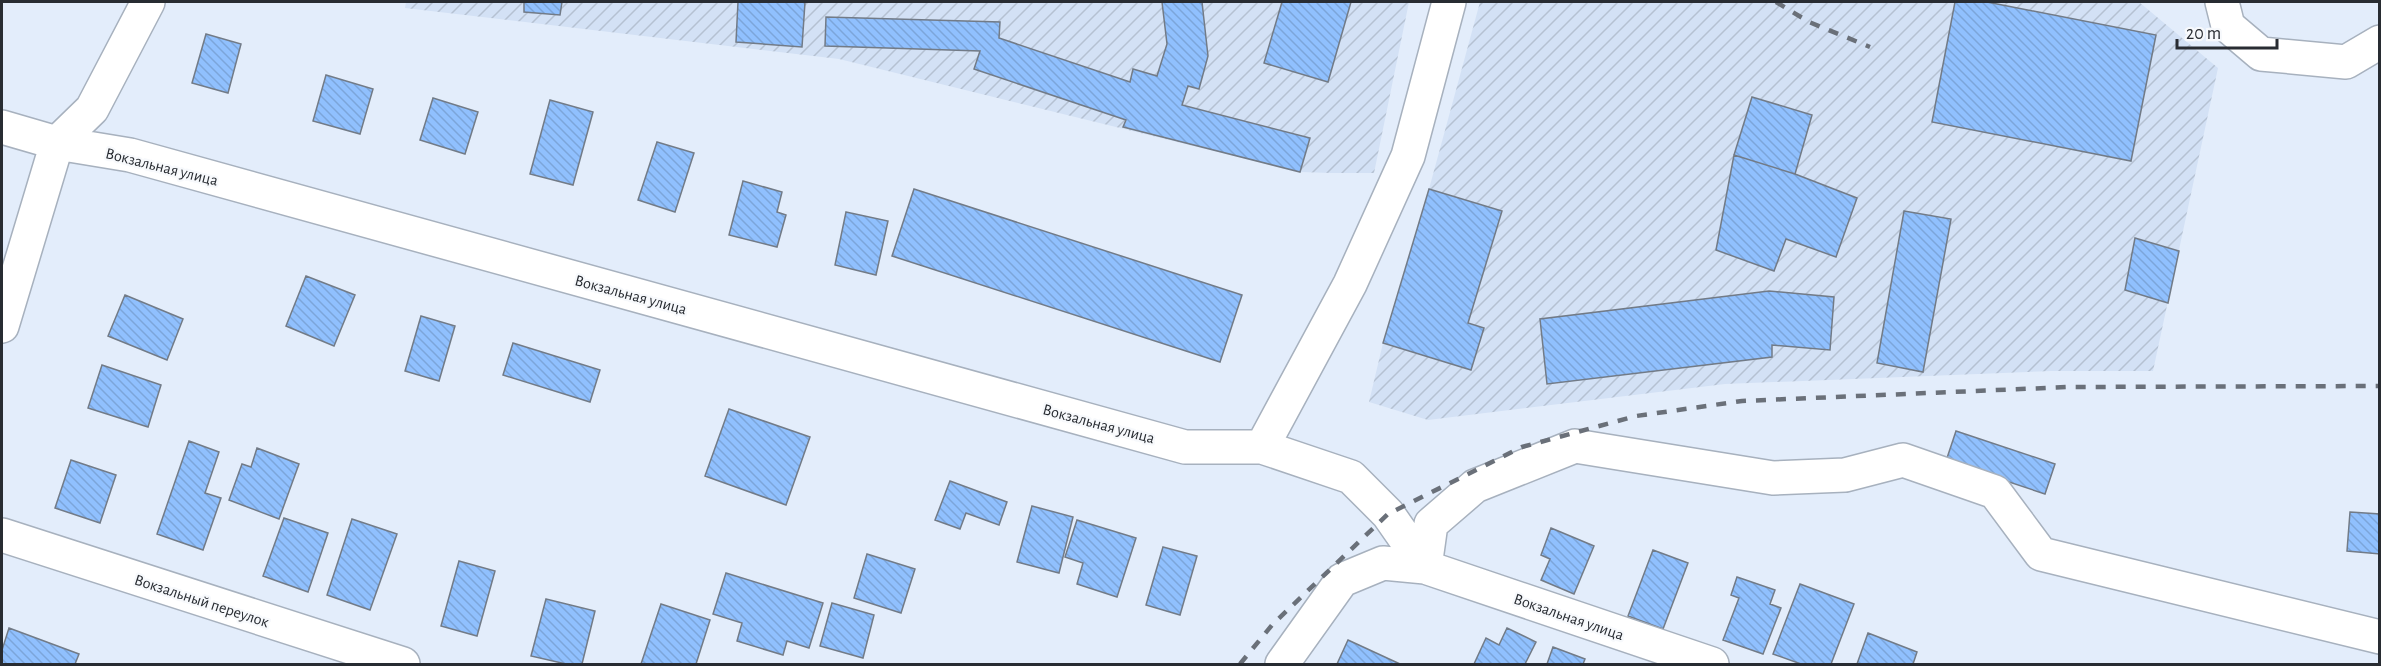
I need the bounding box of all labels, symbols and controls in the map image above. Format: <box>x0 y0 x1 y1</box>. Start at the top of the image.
scale bar <box>2177 12 2278 50</box>
text: 20 m <box>2186 25 2221 43</box>
street label: Вокзальная улица <box>104 145 220 190</box>
street label: Вокзальная улица <box>573 272 689 319</box>
street label: Вокзальная улица <box>1041 401 1157 448</box>
street label: Вокзальный переулок <box>132 572 272 631</box>
street label: Вокзальная улица <box>1511 591 1626 644</box>

